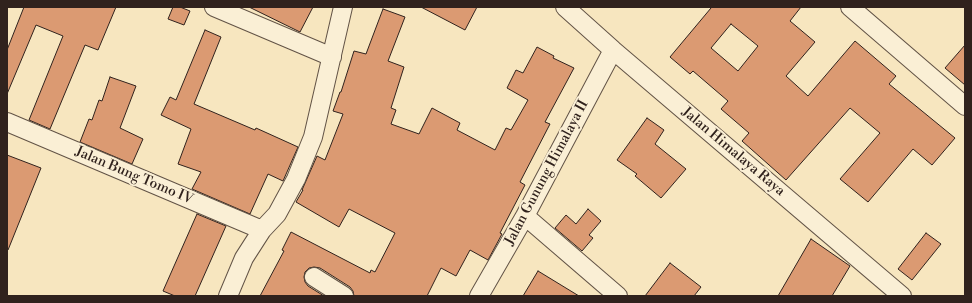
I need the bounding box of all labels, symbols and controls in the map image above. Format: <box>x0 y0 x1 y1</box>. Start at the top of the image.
street label: Jalan Gunung Himalaya II <box>502 97 592 249</box>
street label: Jalan Himalaya Raya <box>678 104 788 200</box>
street label: Jalan Bung Tomo IV <box>72 144 196 208</box>

